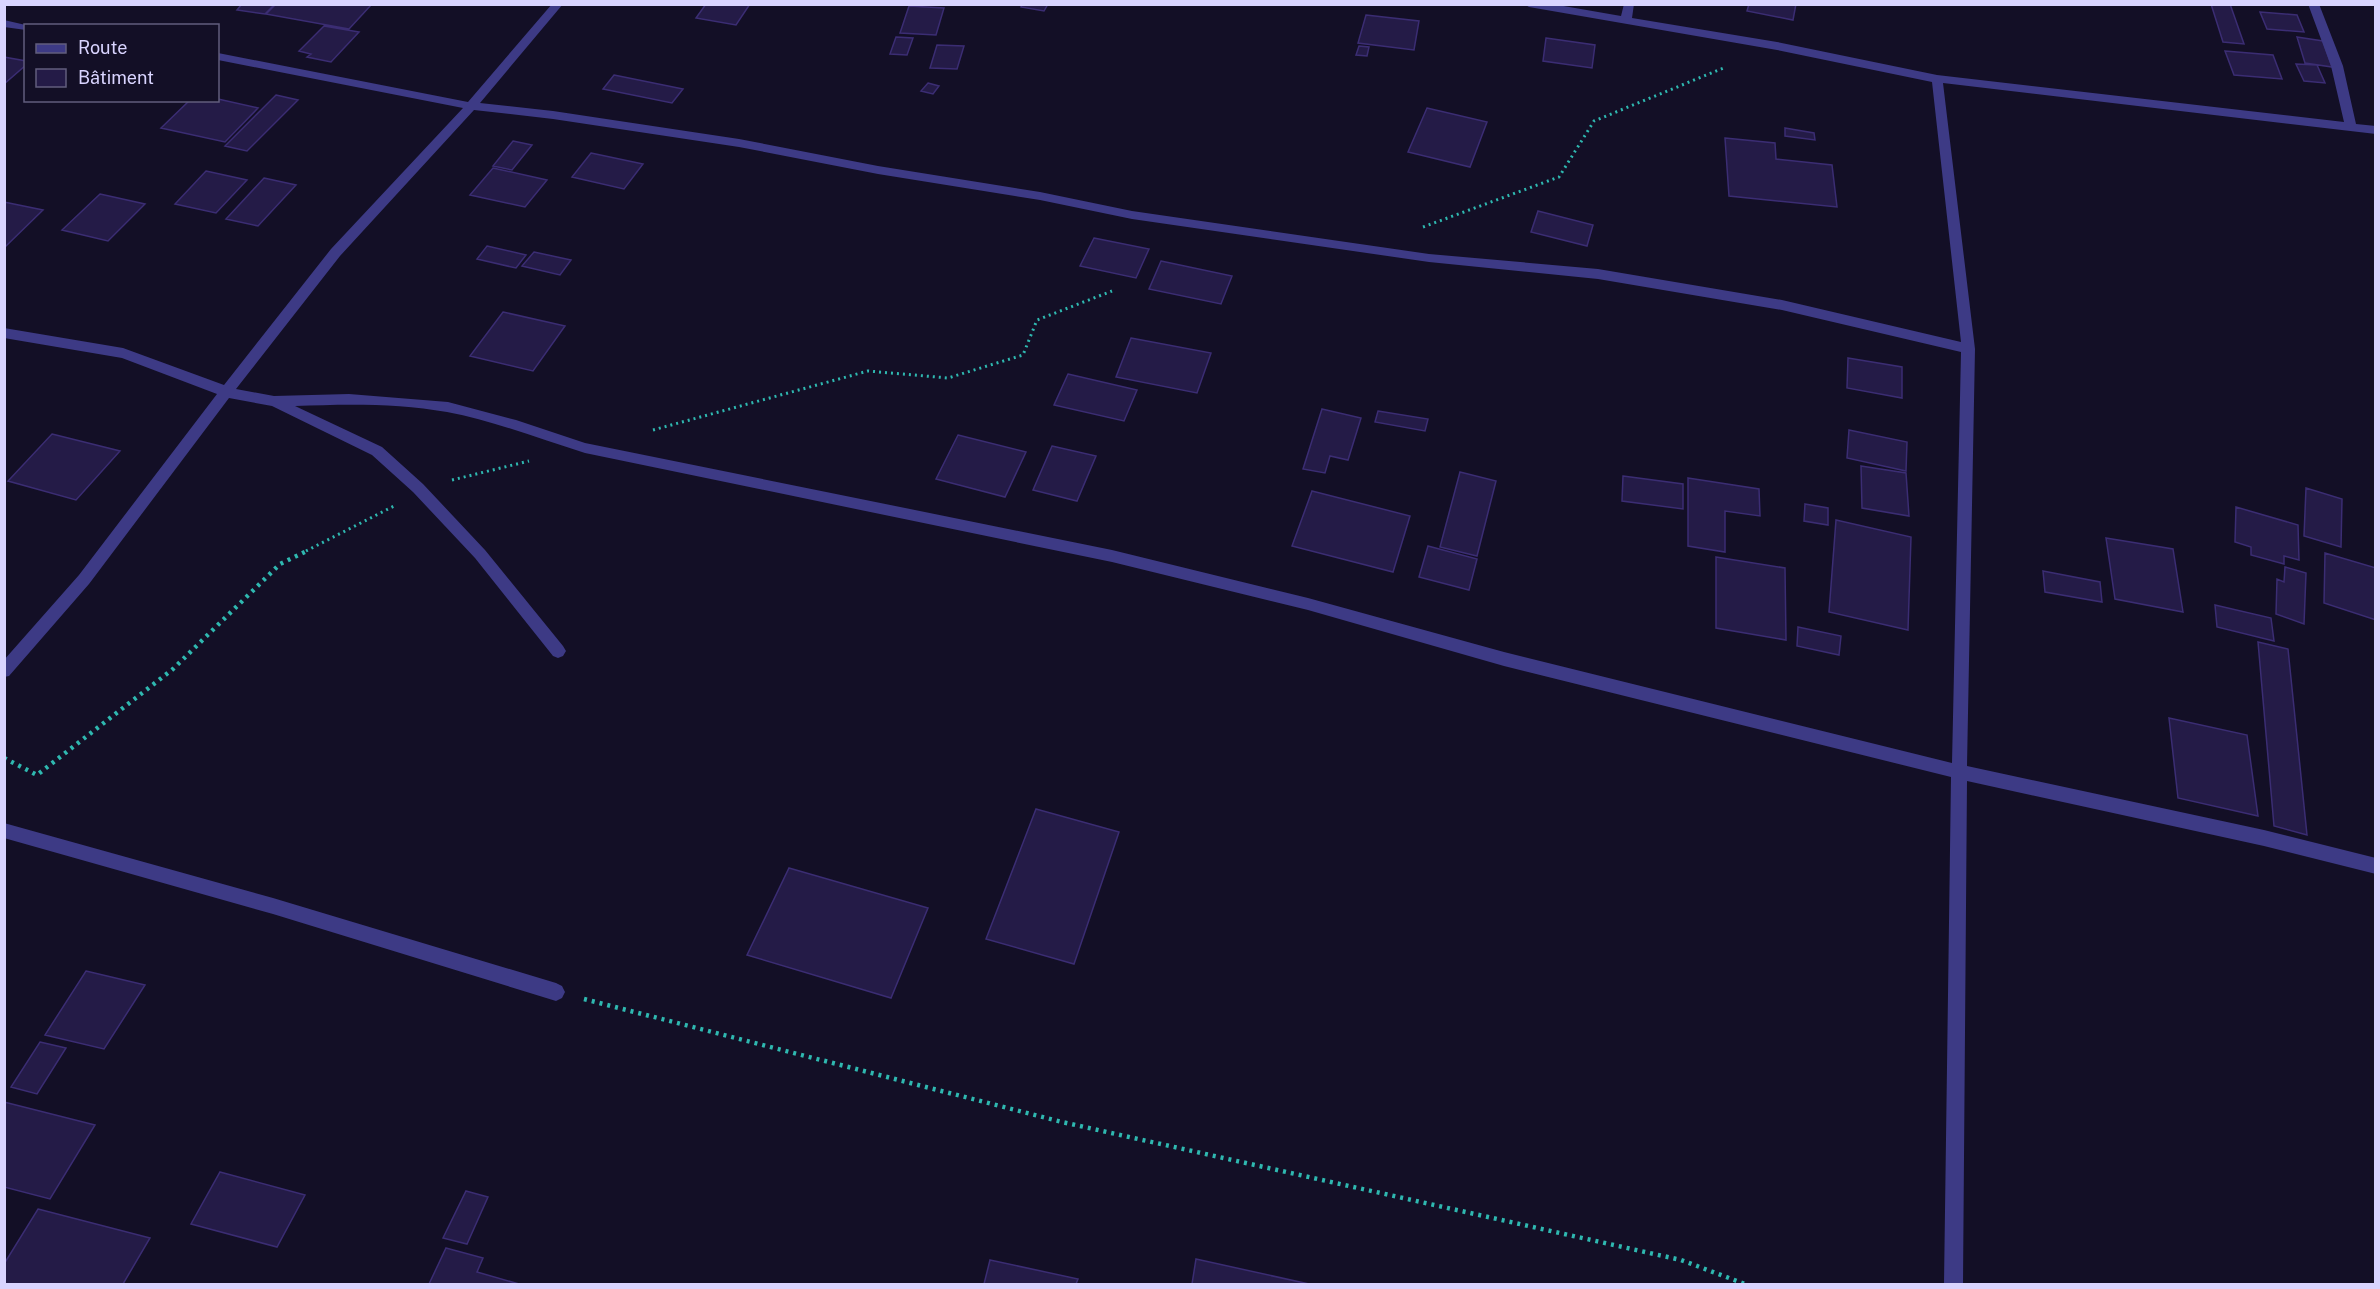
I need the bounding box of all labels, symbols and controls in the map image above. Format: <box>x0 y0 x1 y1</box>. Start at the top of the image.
legend <box>24 24 219 102</box>
text: Route <box>78 37 127 58</box>
text: Bâtiment <box>78 67 154 88</box>

